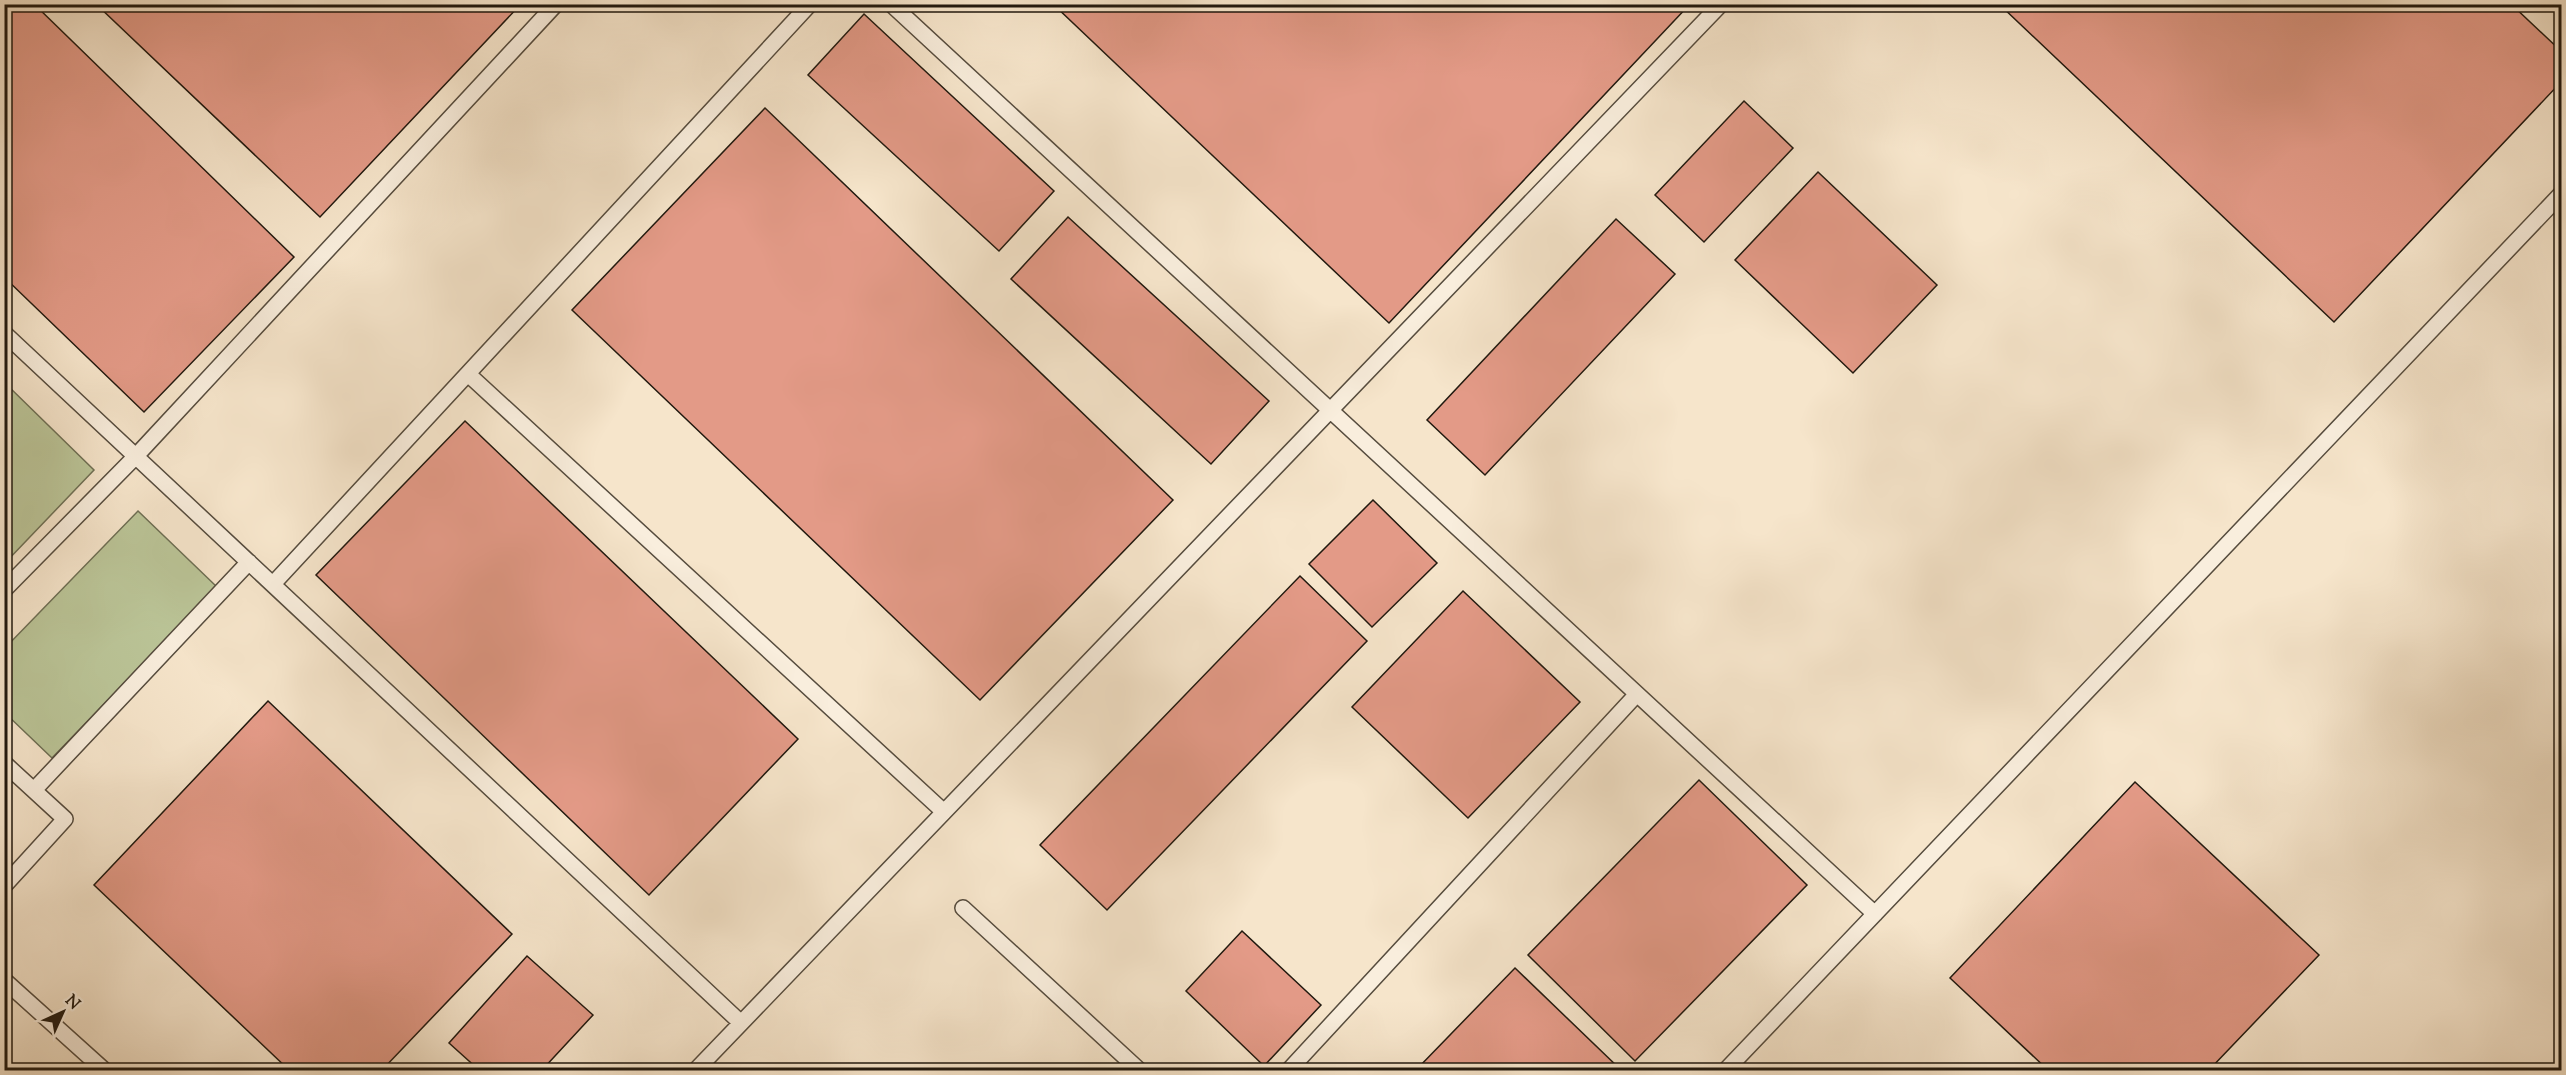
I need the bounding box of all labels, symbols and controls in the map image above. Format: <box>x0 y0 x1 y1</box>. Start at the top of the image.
north arrow <box>33 982 93 1042</box>
text: N <box>59 991 85 1016</box>

